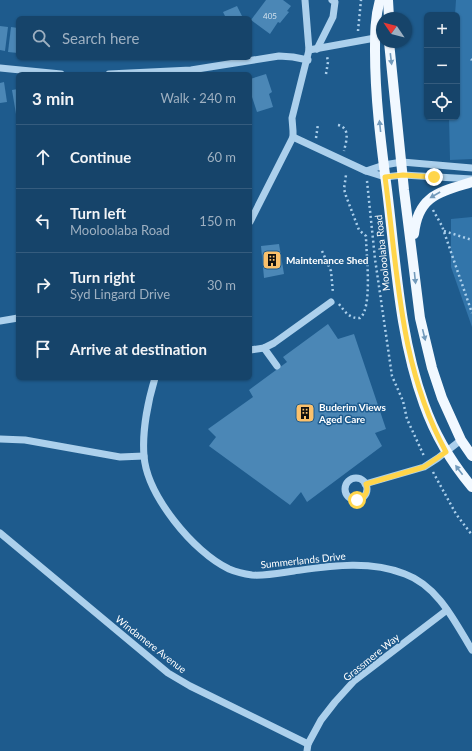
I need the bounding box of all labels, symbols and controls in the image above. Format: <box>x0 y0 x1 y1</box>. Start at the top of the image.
house number: 405 <box>263 11 277 21</box>
north arrow <box>376 12 412 48</box>
map controls <box>424 12 460 120</box>
button: + <box>424 12 460 48</box>
search box <box>16 16 252 60</box>
icon: search <box>30 27 52 49</box>
text: Search here <box>62 29 139 47</box>
button: − <box>424 48 460 84</box>
one-way arrow <box>388 53 394 65</box>
button: locate <box>424 84 460 120</box>
text: 3 min <box>32 88 74 109</box>
text: Walk · 240 m <box>160 90 236 106</box>
one-way arrow <box>376 120 383 132</box>
icon: ahead <box>32 146 54 168</box>
text: Continue <box>70 148 131 166</box>
text: 60 m <box>207 149 236 165</box>
route end <box>425 168 443 186</box>
one-way arrow <box>429 191 441 198</box>
text: Turn left <box>70 204 126 222</box>
icon: left <box>32 210 54 232</box>
text: 150 m <box>199 213 236 229</box>
street label: Mooloolaba Road <box>372 214 392 292</box>
text: Mooloolaba Road <box>70 222 170 238</box>
building icon: Maintenance Shed <box>261 249 283 271</box>
place label: Maintenance Shed <box>286 254 369 266</box>
text: Turn right <box>70 268 135 286</box>
one-way arrow <box>412 272 418 284</box>
icon: right <box>32 274 54 296</box>
text: 30 m <box>207 277 236 293</box>
text: Syd Lingard Drive <box>70 286 170 302</box>
one-way arrow <box>422 329 428 341</box>
icon: arrive <box>32 338 54 360</box>
text: Arrive at destination <box>70 340 207 358</box>
place label: Buderim Views Aged Care <box>318 401 387 425</box>
building icon: Buderim Views Aged Care <box>294 402 316 424</box>
one-way arrow <box>454 464 463 475</box>
route start <box>348 491 366 509</box>
street label: Summerlands Drive <box>260 550 346 570</box>
street label: Windamere Avenue <box>113 613 189 675</box>
street label: Grassmere Way <box>340 630 402 683</box>

